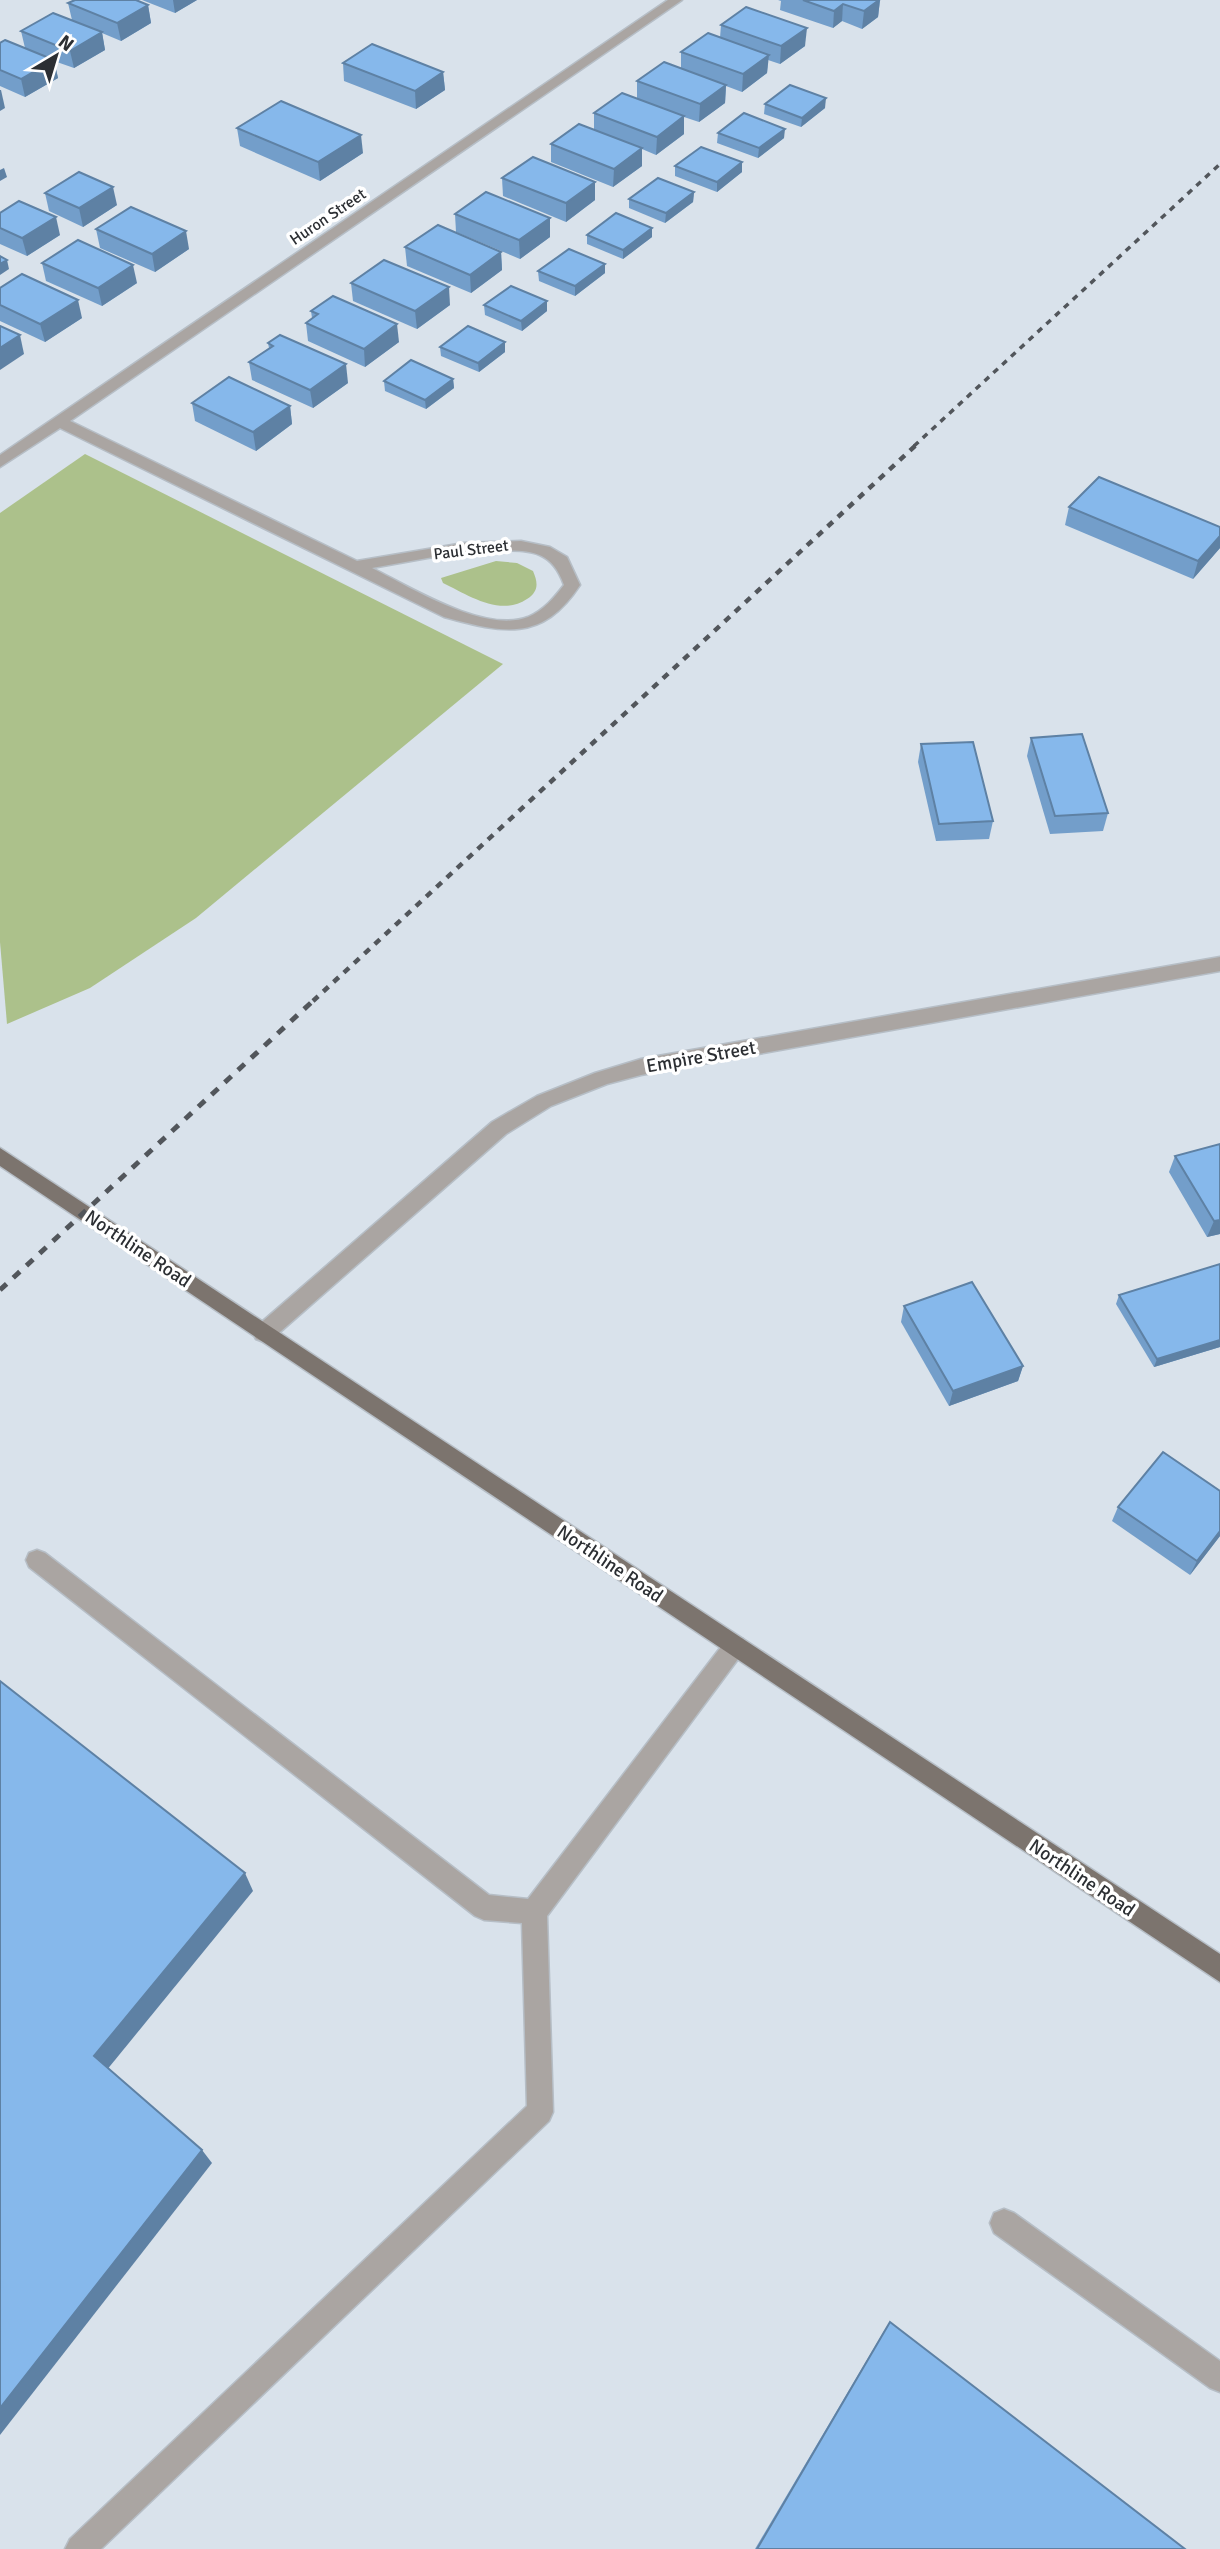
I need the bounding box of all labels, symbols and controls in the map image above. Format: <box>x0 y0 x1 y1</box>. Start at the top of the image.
north arrow <box>21 21 91 91</box>
text: N <box>53 30 78 57</box>
street label: Huron Street <box>286 184 370 250</box>
street label: Paul Street <box>432 535 510 565</box>
street label: Empire Street <box>644 1035 758 1078</box>
street label: Northline Road <box>80 1205 196 1293</box>
street label: Northline Road <box>552 1520 668 1608</box>
street label: Northline Road <box>1024 1834 1140 1922</box>

